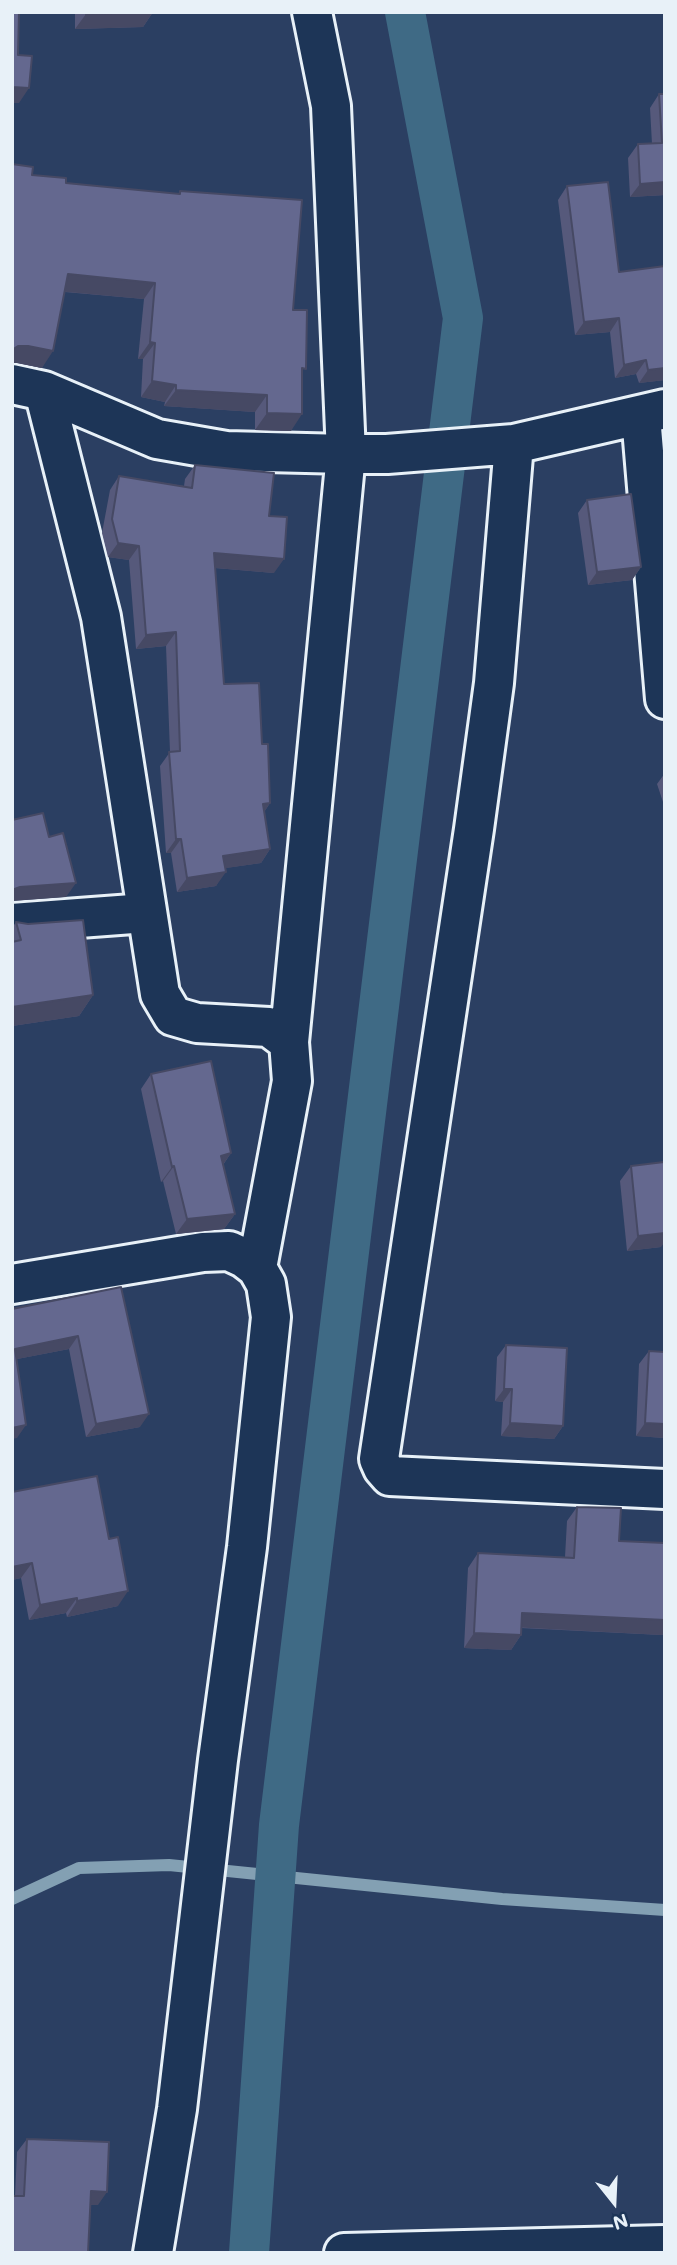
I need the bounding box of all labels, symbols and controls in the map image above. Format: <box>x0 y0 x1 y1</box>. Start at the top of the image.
north arrow <box>579 2167 649 2237</box>
text: N <box>610 2208 631 2237</box>

